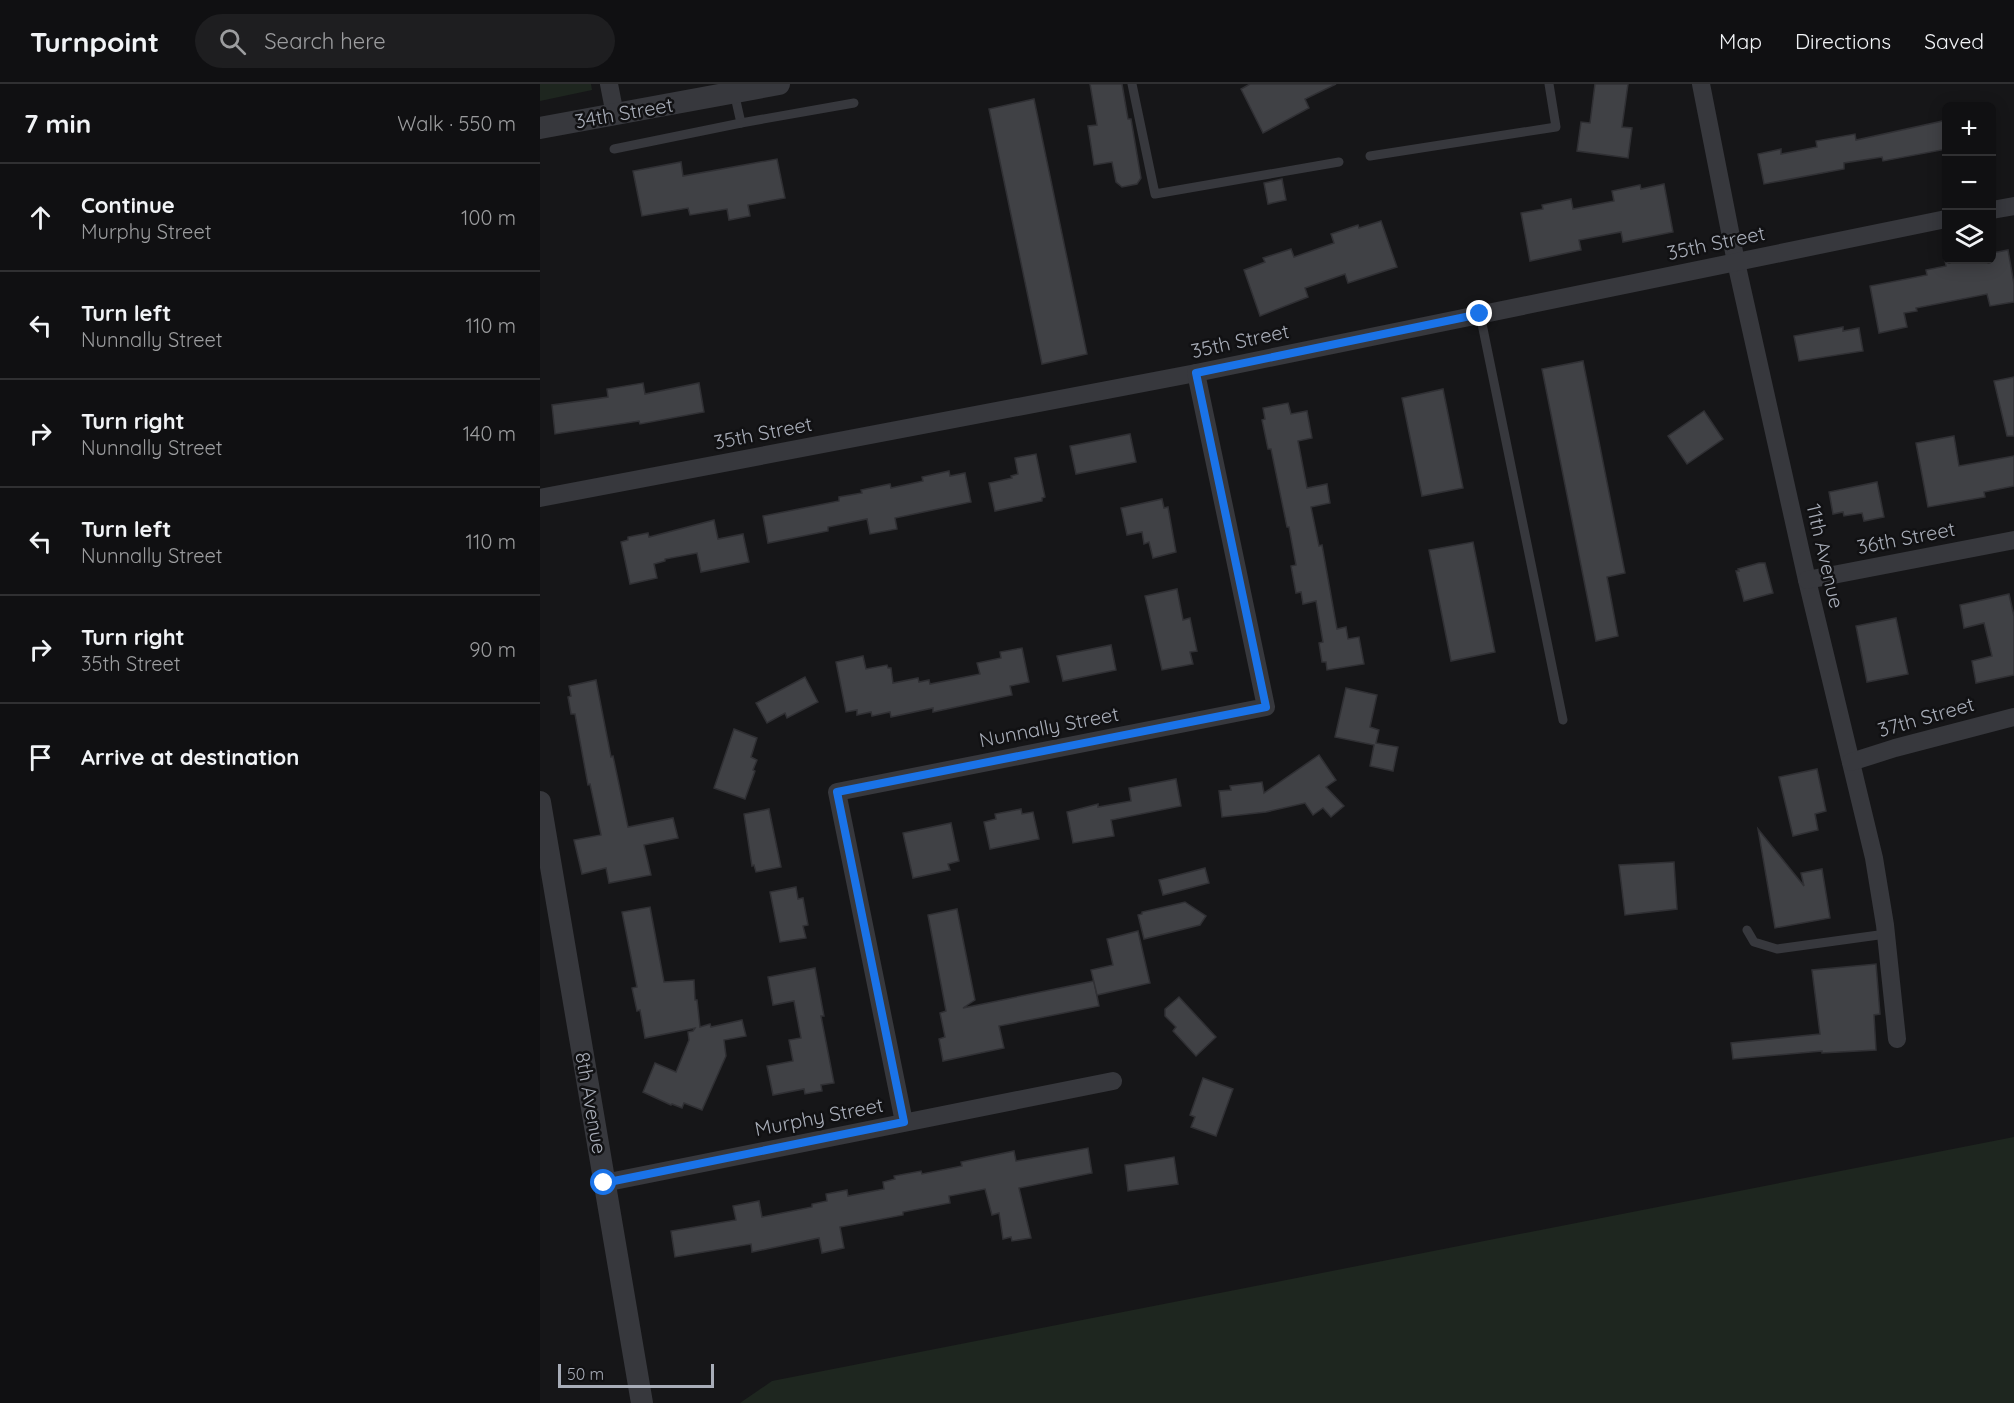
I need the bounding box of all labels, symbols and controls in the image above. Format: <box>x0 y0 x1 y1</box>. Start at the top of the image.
search box <box>195 14 615 68</box>
text: Turnpoint <box>30 24 159 59</box>
icon: search <box>216 25 249 58</box>
text: Search here <box>264 27 386 55</box>
text: Map <box>1719 28 1762 54</box>
text: Directions <box>1795 28 1891 54</box>
text: Saved <box>1924 28 1984 54</box>
street label: 34th Street <box>573 92 675 133</box>
map controls <box>1942 102 1996 264</box>
button: + <box>1942 102 1996 156</box>
text: 7 min <box>24 107 91 140</box>
text: Walk · 550 m <box>397 111 516 136</box>
button: − <box>1942 156 1996 210</box>
text: Continue <box>81 191 175 219</box>
icon: ahead <box>24 201 57 234</box>
text: 100 m <box>461 205 516 230</box>
button: layers <box>1942 210 1996 264</box>
text: Murphy Street <box>81 219 211 244</box>
street label: 35th Street <box>1665 220 1767 265</box>
text: Turn left <box>81 299 171 327</box>
route end <box>1466 300 1492 326</box>
icon: left <box>24 309 57 342</box>
text: 110 m <box>466 313 516 338</box>
street label: 35th Street <box>1189 318 1291 363</box>
text: Nunnally Street <box>81 327 223 352</box>
text: Turn right <box>81 407 185 435</box>
street label: 35th Street <box>712 411 814 454</box>
icon: right <box>24 417 57 450</box>
text: 140 m <box>463 421 516 446</box>
text: Nunnally Street <box>81 435 223 460</box>
street label: 11th Avenue <box>1801 501 1850 611</box>
text: Turn left <box>81 515 171 543</box>
street label: 36th Street <box>1855 516 1957 559</box>
icon: left <box>24 525 57 558</box>
text: 110 m <box>466 529 516 554</box>
text: Nunnally Street <box>81 543 223 568</box>
text: Turn right <box>81 623 185 651</box>
icon: right <box>24 633 57 666</box>
text: 90 m <box>469 637 516 662</box>
text: 35th Street <box>81 651 181 676</box>
street label: 37th Street <box>1875 691 1977 742</box>
street label: Nunnally Street <box>977 701 1121 752</box>
icon: arrive <box>24 741 57 774</box>
text: Arrive at destination <box>81 743 299 771</box>
street label: 8th Avenue <box>570 1050 613 1156</box>
street label: Murphy Street <box>752 1092 886 1141</box>
route start <box>590 1169 616 1195</box>
scale bar <box>558 1361 714 1388</box>
text: 50 m <box>567 1364 604 1384</box>

